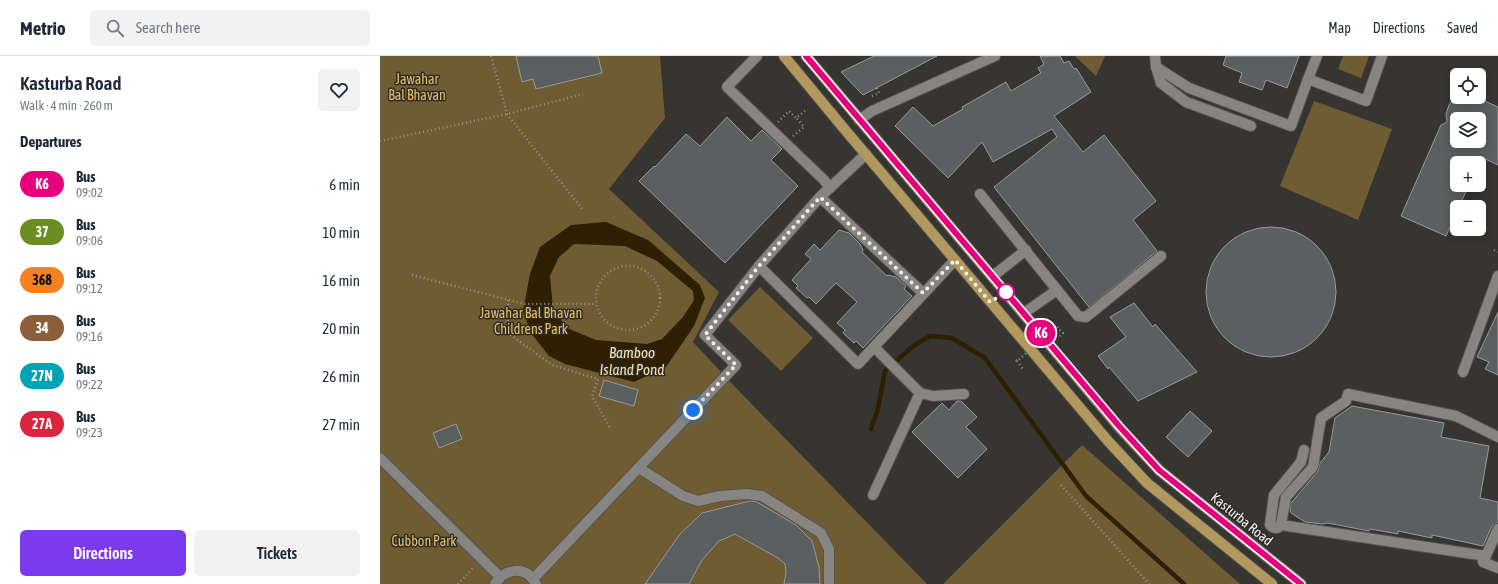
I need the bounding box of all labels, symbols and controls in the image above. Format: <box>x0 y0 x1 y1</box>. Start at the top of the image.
search box <box>90 10 370 46</box>
text: Metrio <box>20 17 66 39</box>
icon: search <box>104 17 126 39</box>
text: Search here <box>136 19 200 36</box>
text: Map <box>1328 20 1351 36</box>
text: Directions <box>1373 20 1425 36</box>
text: Saved <box>1447 20 1478 36</box>
map controls <box>1450 68 1486 236</box>
button: locate <box>1450 68 1486 104</box>
button: heart <box>318 69 360 111</box>
park label: Jawahar Bal Bhavan <box>388 71 446 103</box>
text: Kasturba Road <box>20 72 121 94</box>
text: Walk · 4 min · 260 m <box>20 98 113 113</box>
button: layers <box>1450 112 1486 148</box>
text: Departures <box>20 133 82 150</box>
button: + <box>1450 156 1486 192</box>
text: Bus <box>76 168 96 185</box>
text: K6 <box>35 176 49 192</box>
text: 6 min <box>329 176 360 193</box>
text: 09:02 <box>76 185 103 200</box>
button: − <box>1450 200 1486 236</box>
text: Bus <box>76 216 96 233</box>
text: 37 <box>35 224 49 240</box>
text: 10 min <box>322 224 360 241</box>
text: 09:06 <box>76 233 103 248</box>
text: Bus <box>76 264 96 281</box>
text: 368 <box>32 272 52 288</box>
text: 16 min <box>322 272 360 289</box>
text: 09:12 <box>76 281 103 296</box>
unlabelled marker <box>997 283 1015 301</box>
park label: Jawahar Bal Bhavan Childrens Park <box>480 305 582 337</box>
text: Bus <box>76 312 96 329</box>
text: 34 <box>35 320 49 336</box>
text: 20 min <box>322 320 360 337</box>
line badge: K6 <box>1023 320 1059 346</box>
text: K6 <box>1034 325 1048 341</box>
text: 09:16 <box>76 329 103 344</box>
water label: Bamboo Island Pond <box>600 344 664 378</box>
text: Bus <box>76 360 96 377</box>
text: 27N <box>31 368 53 384</box>
text: 26 min <box>322 368 360 385</box>
text: 09:22 <box>76 377 103 392</box>
your location <box>683 400 703 420</box>
text: Bus <box>76 408 96 425</box>
text: 27A <box>32 416 52 432</box>
text: 27 min <box>322 416 360 433</box>
text: 09:23 <box>76 425 103 440</box>
street label: Kasturba Road <box>1208 489 1276 549</box>
button: Directions <box>20 530 186 576</box>
button: Tickets <box>194 530 360 576</box>
park label: Cubbon Park <box>391 533 457 549</box>

